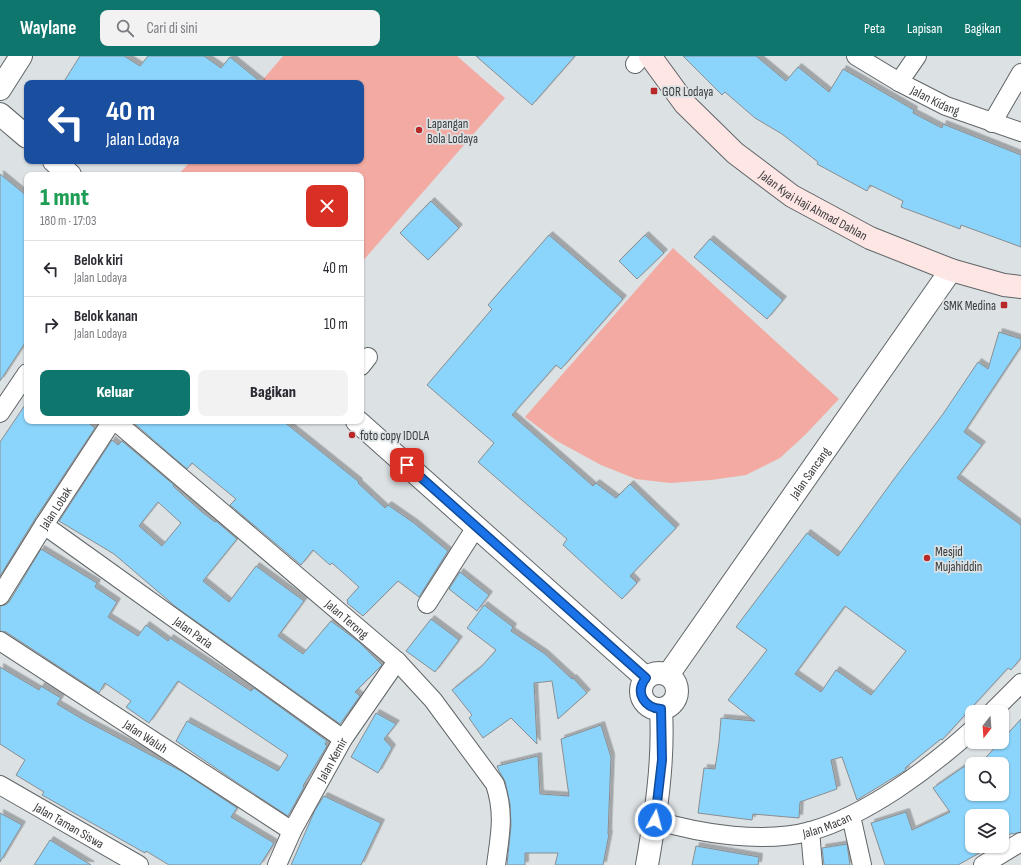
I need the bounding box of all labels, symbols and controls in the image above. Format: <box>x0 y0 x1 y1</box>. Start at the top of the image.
search box <box>100 10 380 46</box>
text: Waylane <box>20 17 76 40</box>
icon: search <box>114 17 136 39</box>
text: Cari di sini <box>146 19 198 38</box>
text: Peta <box>864 20 885 37</box>
text: Lapisan <box>907 20 942 37</box>
text: Bagikan <box>964 20 1001 37</box>
street label: Jalan Kidang <box>907 82 962 119</box>
place label: GOR Lodaya <box>662 84 713 100</box>
marker: GOR Lodaya <box>649 86 659 96</box>
text: 40 m <box>106 95 155 128</box>
icon: left <box>40 96 92 148</box>
place label: Lapangan Bola Lodaya <box>427 116 478 147</box>
marker: Lapangan Bola Lodaya <box>414 125 424 135</box>
text: Jalan Lodaya <box>106 129 179 150</box>
street label: Jalan Kyai Haji Ahmad Dahlan <box>755 167 870 244</box>
text: 1 mnt <box>40 183 89 212</box>
button: close <box>306 185 348 227</box>
text: 180 m · 17:03 <box>40 213 97 229</box>
text: Belok kiri <box>74 251 123 270</box>
icon: left <box>40 258 62 280</box>
text: 40 m <box>323 259 348 278</box>
text: Jalan Lodaya <box>74 270 127 286</box>
place label: SMK Medina <box>943 298 996 314</box>
marker: SMK Medina <box>999 300 1009 310</box>
text: Belok kanan <box>74 307 138 326</box>
icon: right <box>40 314 62 336</box>
text: 10 m <box>324 315 348 334</box>
text: Jalan Lodaya <box>74 326 127 342</box>
button: Keluar <box>40 370 190 416</box>
button: Bagikan <box>198 370 348 416</box>
place label: foto copy IDOLA <box>360 428 429 444</box>
marker: foto copy IDOLA <box>347 430 357 440</box>
street label: Jalan Sancang <box>786 444 834 503</box>
pin <box>390 448 424 482</box>
icon: arrive <box>396 454 418 476</box>
street label: Jalan Lobak <box>36 484 76 534</box>
place label: Mesjid Mujahiddin <box>935 544 982 575</box>
marker: Mesjid Mujahiddin <box>922 553 932 563</box>
street label: Jalan Terong <box>321 596 372 642</box>
street label: Jalan Paria <box>170 613 216 652</box>
north arrow <box>965 705 1009 749</box>
map controls <box>965 705 1009 853</box>
street label: Jalan Waluh <box>119 716 170 757</box>
street label: Jalan Kemir <box>313 735 351 786</box>
button: search <box>965 757 1009 801</box>
street label: Jalan Taman Siswa <box>30 799 107 852</box>
position arrow <box>634 799 676 841</box>
street label: Jalan Macan <box>800 809 854 842</box>
button: layers <box>965 809 1009 853</box>

